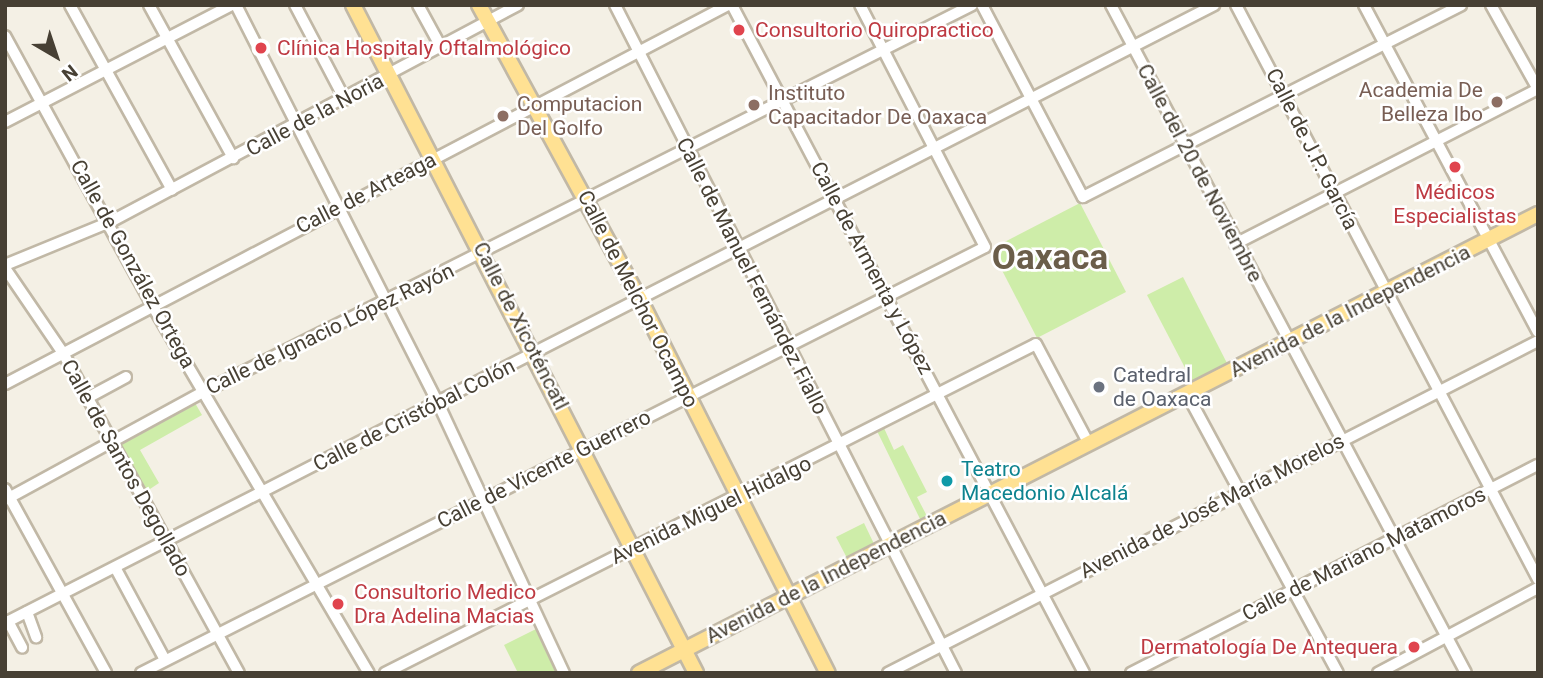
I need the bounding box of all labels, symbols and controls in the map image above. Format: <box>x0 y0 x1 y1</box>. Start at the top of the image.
place label: Consultorio Quiropractico <box>755 17 994 43</box>
marker: Consultorio Quiropractico <box>729 20 749 40</box>
north arrow <box>21 21 91 91</box>
place label: Clínica Hospitaly Oftalmológico <box>277 35 571 61</box>
marker: Clínica Hospitaly Oftalmológico <box>251 38 271 58</box>
text: N <box>57 60 82 86</box>
street label: Calle del 20 de Noviembre <box>1132 60 1268 286</box>
street label: Calle de J.P. García <box>1260 64 1364 234</box>
street label: Calle de la Noria <box>242 68 388 162</box>
place label: Academia De Belleza Ibo <box>1359 77 1483 127</box>
place label: Instituto Capacitador De Oaxaca <box>768 80 987 130</box>
place label: Computacion Del Golfo <box>517 91 642 141</box>
marker: Academia De Belleza Ibo <box>1489 94 1505 110</box>
marker: Instituto Capacitador De Oaxaca <box>746 97 762 113</box>
marker: Computacion Del Golfo <box>495 108 511 124</box>
street label: Calle de Manuel Fernández Fiallo <box>671 133 833 419</box>
street label: Calle de Arteaga <box>292 147 440 239</box>
street label: Calle de González Ortega <box>65 155 201 373</box>
street label: Calle de Armenta y López <box>805 157 939 379</box>
marker: Médicos Especialistas <box>1445 157 1465 177</box>
place label: Médicos Especialistas <box>1393 179 1517 229</box>
street label: Calle de Melchor Ocampo <box>572 186 704 412</box>
district label: Oaxaca <box>992 237 1108 279</box>
street label: Calle de Xicoténcatl <box>468 238 574 414</box>
street label: Avenida de la Independencia <box>1226 239 1474 383</box>
street label: Calle de Ignacio López Rayón <box>202 258 458 400</box>
street label: Calle de Cristóbal Colón <box>309 353 519 477</box>
street label: Calle de Santos Degollado <box>56 355 196 581</box>
place label: Catedral de Oaxaca <box>1113 362 1211 412</box>
marker: Catedral de Oaxaca <box>1091 379 1107 395</box>
street label: Calle de Vicente Guerrero <box>433 404 655 534</box>
street label: Avenida de José María Morelos <box>1076 428 1348 584</box>
street label: Avenida Miguel Hidalgo <box>607 450 815 570</box>
place label: Teatro Macedonio Alcalá <box>961 456 1128 506</box>
marker: Teatro Macedonio Alcalá <box>939 473 955 489</box>
street label: Calle de Mariano Matamoros <box>1238 481 1490 627</box>
street label: Avenida de la Independencia <box>702 505 950 649</box>
place label: Consultorio Medico Dra Adelina Macias <box>354 579 536 629</box>
marker: Consultorio Medico Dra Adelina Macias <box>328 594 348 614</box>
place label: Dermatología De Antequera <box>1141 634 1398 660</box>
marker: Dermatología De Antequera <box>1404 637 1424 657</box>

